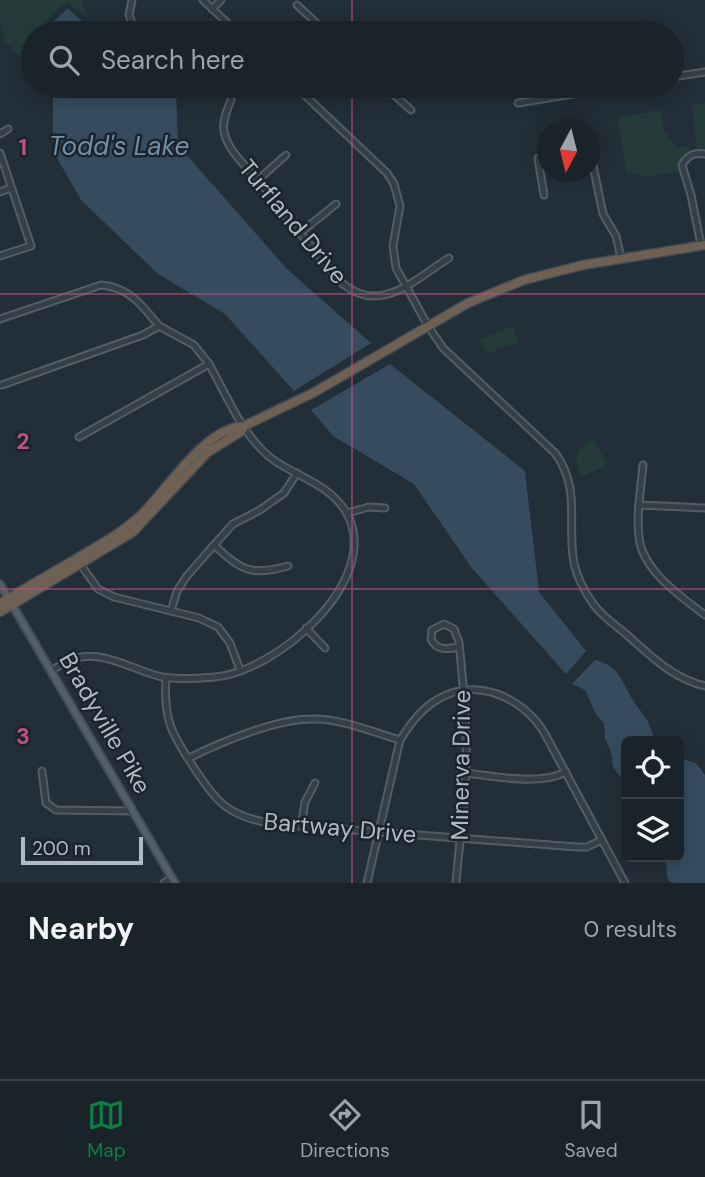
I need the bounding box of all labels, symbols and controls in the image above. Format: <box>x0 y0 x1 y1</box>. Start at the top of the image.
search box <box>21 21 684 98</box>
icon: search <box>45 41 83 79</box>
text: Search here <box>101 43 244 77</box>
north arrow <box>537 119 600 182</box>
water label: Todd's Lake <box>49 129 189 163</box>
text: 1 <box>19 132 27 162</box>
street label: Turfland Drive <box>232 153 355 290</box>
text: 2 <box>16 426 30 456</box>
street label: Bradyville Pike <box>52 646 158 799</box>
street label: Minerva Drive <box>444 689 477 841</box>
text: 3 <box>16 721 30 751</box>
map controls <box>621 736 684 862</box>
button: locate <box>621 736 684 799</box>
button: layers <box>621 799 684 862</box>
street label: Bartway Drive <box>263 805 418 850</box>
scale bar <box>21 834 144 866</box>
text: 200 m <box>32 836 91 861</box>
text: Nearby <box>28 909 134 948</box>
text: 0 results <box>584 914 677 944</box>
tab: Map <box>87 1096 126 1163</box>
tab: Directions <box>300 1096 390 1163</box>
tab: Saved <box>564 1096 618 1163</box>

